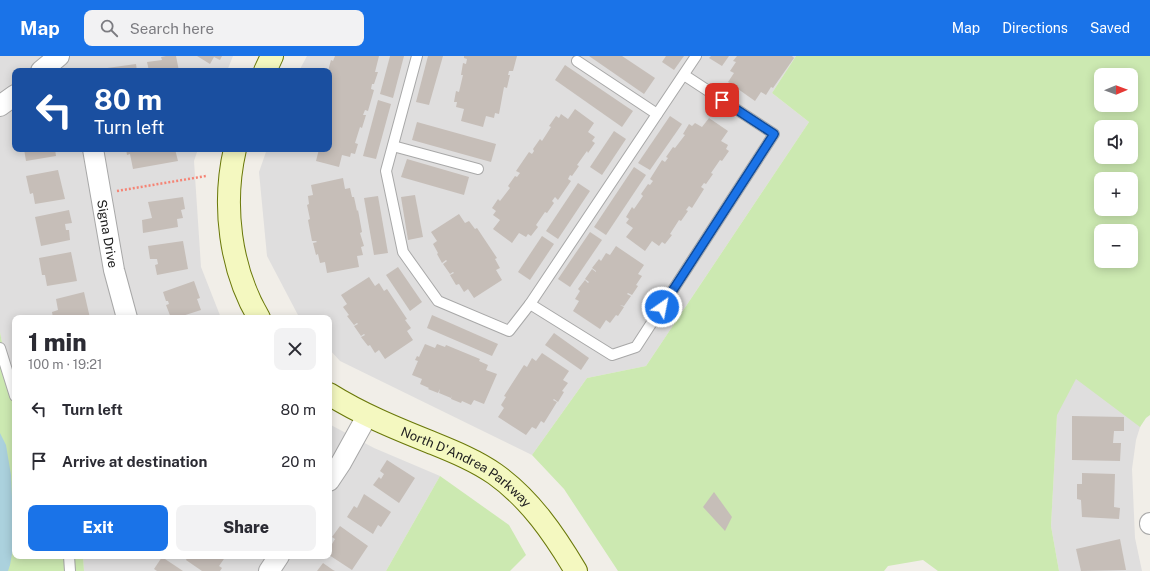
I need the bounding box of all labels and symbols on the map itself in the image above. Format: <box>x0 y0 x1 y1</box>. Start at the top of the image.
north arrow <box>1094 68 1138 112</box>
pin <box>705 83 739 117</box>
street label: Signa Drive <box>94 198 121 269</box>
position arrow <box>641 286 683 328</box>
street label: North D'Andrea Parkway <box>399 424 535 510</box>

